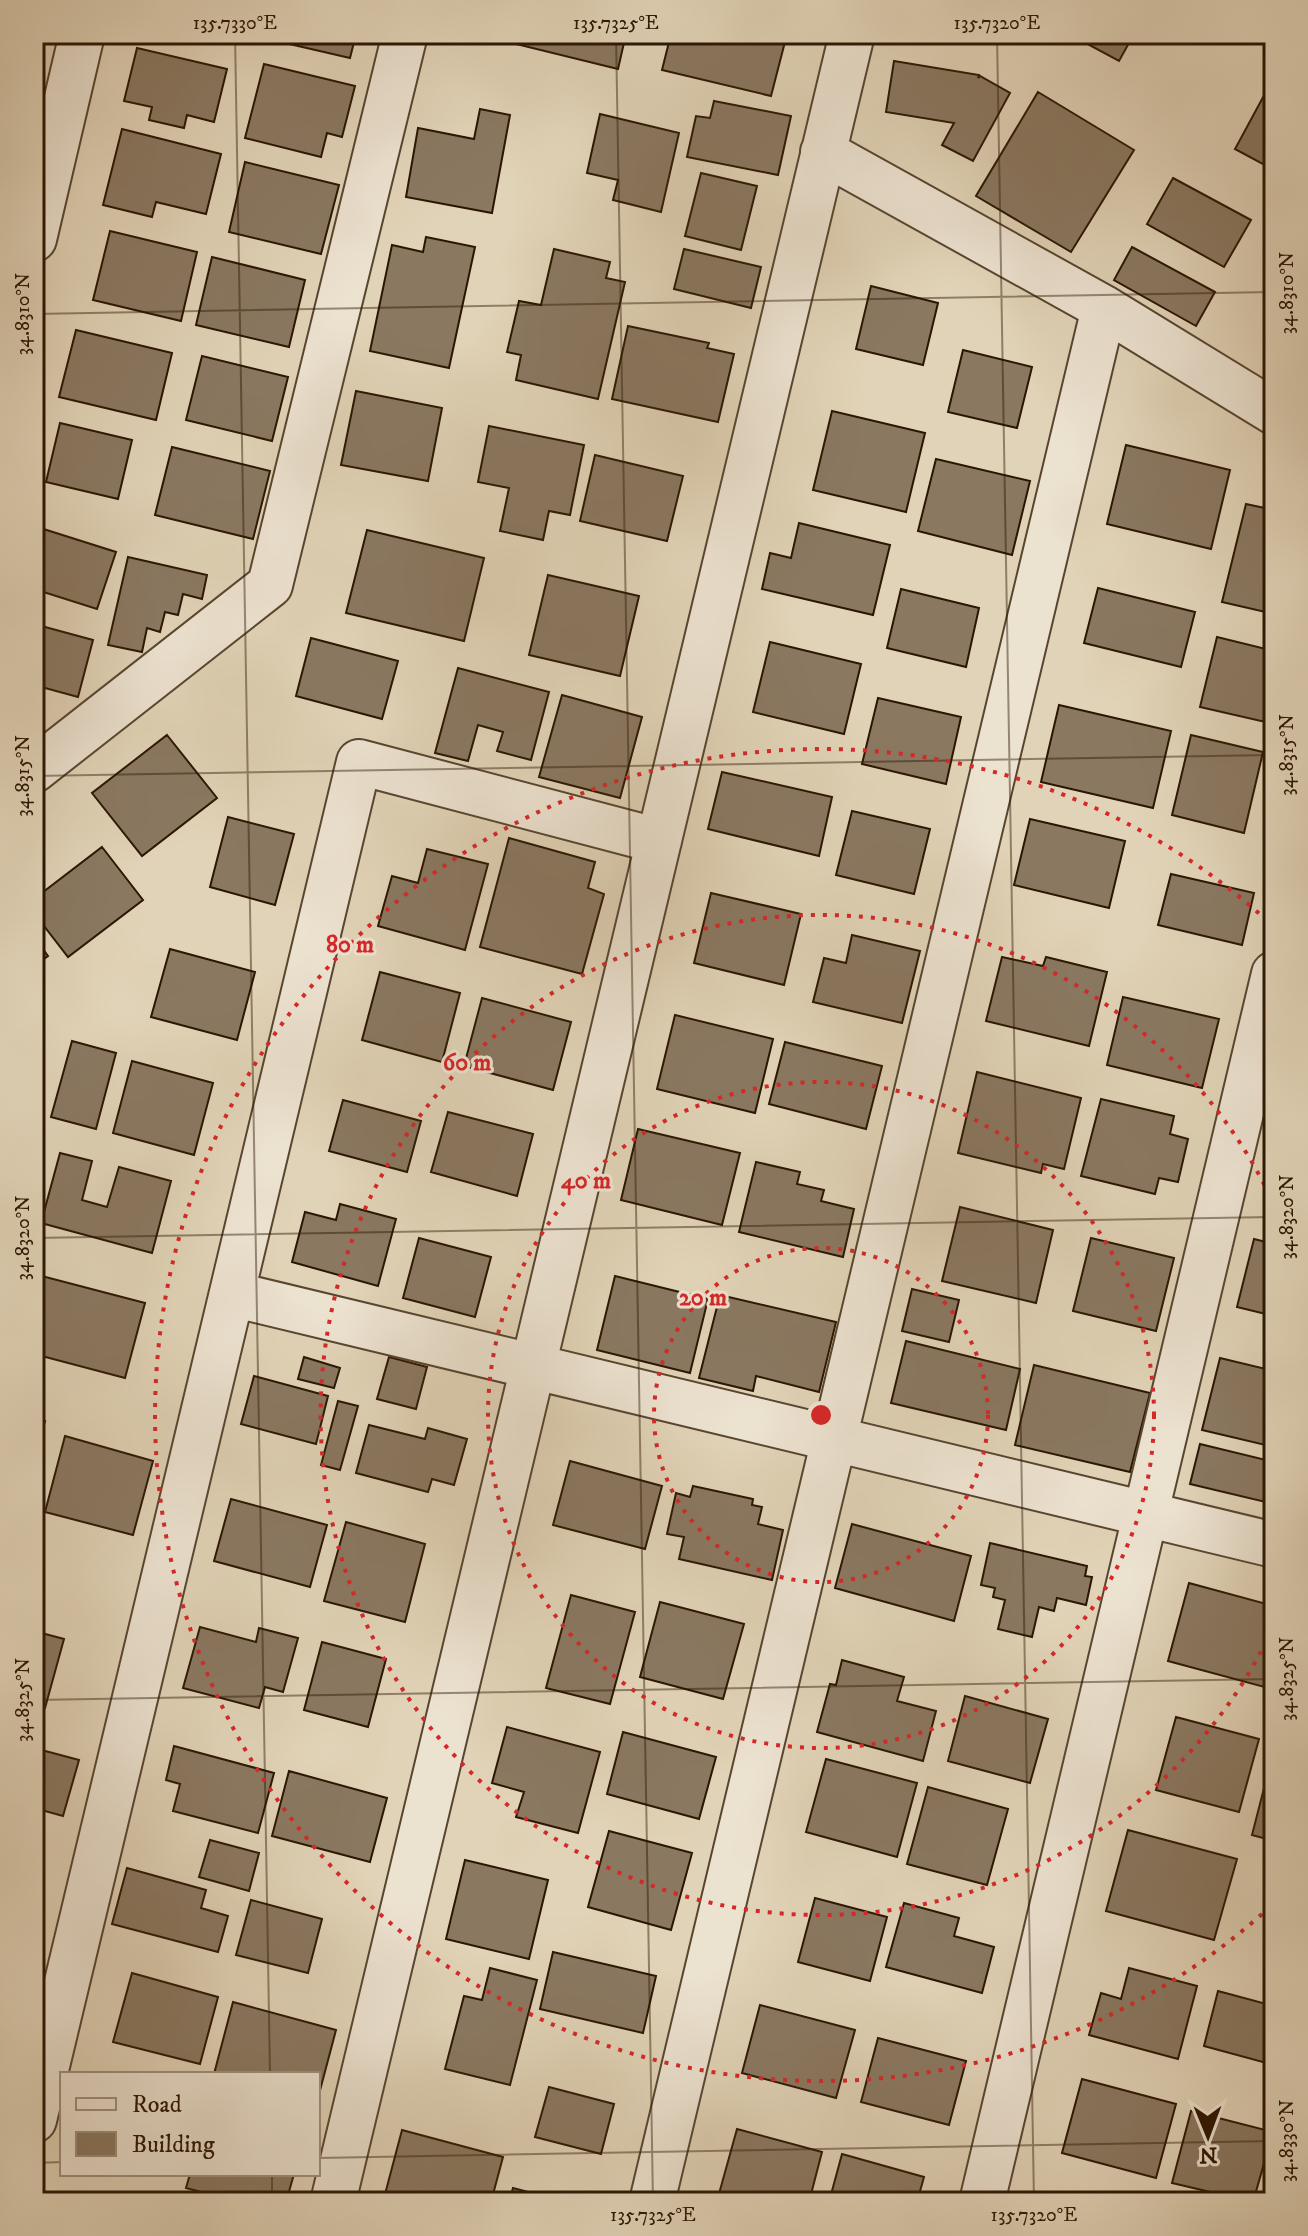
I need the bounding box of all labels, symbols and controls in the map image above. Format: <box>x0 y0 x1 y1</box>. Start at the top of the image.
text: 135.7330°E <box>193 11 277 36</box>
text: 135.7325°E <box>573 11 659 36</box>
text: 135.7320°E <box>954 11 1040 36</box>
text: 34.8310°N <box>1275 252 1300 334</box>
text: 34.8310°N <box>11 273 36 355</box>
text: 34.8315°N <box>1275 714 1300 796</box>
text: 34.8315°N <box>11 735 36 817</box>
text: 80 m <box>326 930 374 960</box>
text: 60 m <box>443 1048 491 1078</box>
text: 40 m <box>561 1166 611 1196</box>
text: 34.8320°N <box>1275 1174 1300 1260</box>
text: 34.8320°N <box>11 1195 36 1281</box>
text: 20 m <box>679 1283 727 1313</box>
centre of rings <box>807 1401 835 1429</box>
text: 34.8325°N <box>1275 1637 1300 1721</box>
text: 34.8325°N <box>11 1658 36 1742</box>
legend <box>60 2072 320 2176</box>
text: Road <box>132 2090 182 2120</box>
north arrow <box>1168 2096 1248 2176</box>
text: 34.8330°N <box>1275 2100 1300 2182</box>
text: Building <box>132 2130 215 2160</box>
text: N <box>1199 2141 1218 2168</box>
text: 135.7325°E <box>610 2203 696 2228</box>
text: 135.7320°E <box>991 2203 1077 2228</box>

